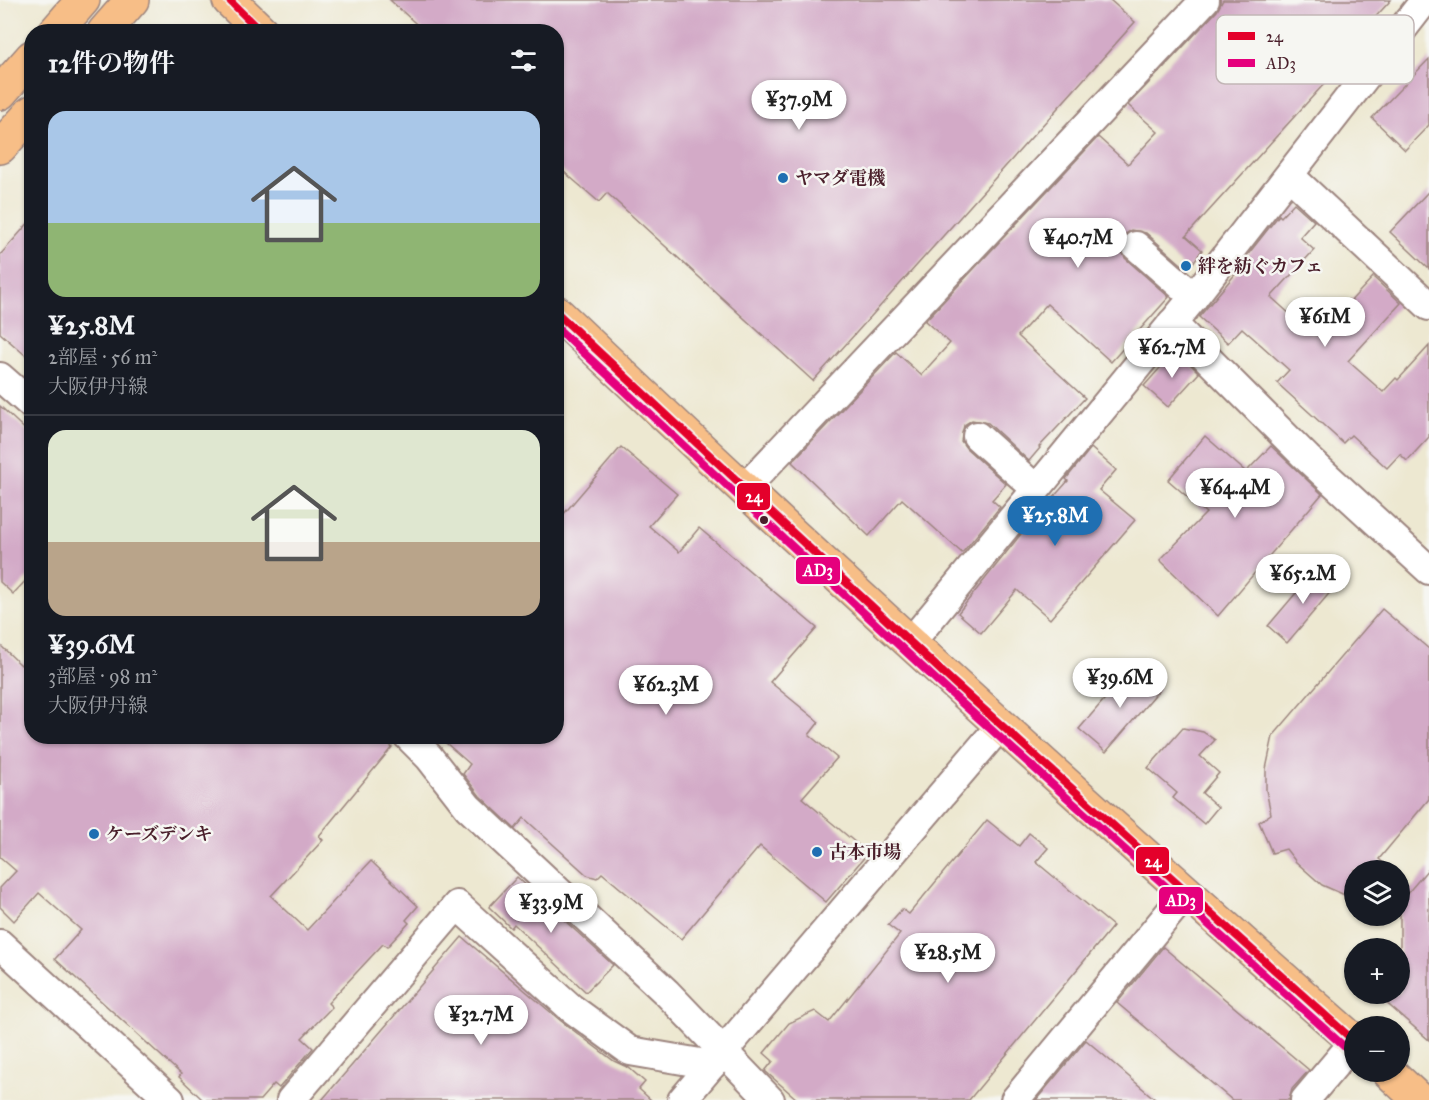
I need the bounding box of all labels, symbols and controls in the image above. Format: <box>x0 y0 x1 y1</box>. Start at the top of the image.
legend <box>1216 15 1414 84</box>
text: 24 <box>1266 27 1284 46</box>
icon: filters <box>507 44 540 77</box>
text: 12件の物件 <box>48 47 175 79</box>
text: AD3 <box>1265 54 1296 73</box>
pin: ¥37.9M <box>750 80 848 131</box>
text: ¥37.9M <box>765 87 833 111</box>
icon: home <box>240 150 348 258</box>
place label: ヤマダ電機 <box>795 167 885 189</box>
marker: ヤマダ電機 <box>776 171 790 185</box>
pin: ¥40.7M <box>1029 218 1127 269</box>
text: ¥40.7M <box>1043 225 1113 249</box>
place label: 絆を紡ぐカフェ <box>1198 255 1323 277</box>
marker: 絆を紡ぐカフェ <box>1179 259 1193 273</box>
pin: ¥61M <box>1289 297 1361 348</box>
text: ¥61M <box>1299 304 1351 328</box>
text: ¥25.8M <box>48 309 135 341</box>
pin: ¥62.7M <box>1123 328 1221 379</box>
text: ¥62.7M <box>1138 335 1206 359</box>
text: 2部屋 · 56 m² <box>48 345 157 369</box>
text: 大阪伊丹線 <box>48 374 148 398</box>
pin: ¥64.4M <box>1186 468 1284 519</box>
icon: home <box>240 469 348 577</box>
text: ¥64.4M <box>1199 475 1271 499</box>
line badge: 24 <box>736 482 771 511</box>
text: 24 <box>746 487 763 507</box>
pin: ¥25.8M <box>1006 496 1104 547</box>
text: ¥25.8M <box>1021 503 1089 527</box>
unlabelled marker <box>758 514 770 526</box>
pin: ¥65.2M <box>1254 554 1352 605</box>
line badge: AD3 <box>795 556 841 585</box>
text: AD3 <box>802 561 833 581</box>
text: ¥65.2M <box>1270 561 1336 585</box>
text: ¥39.6M <box>48 628 135 660</box>
pin: ¥39.6M <box>1071 658 1169 709</box>
text: 3部屋 · 98 m² <box>48 664 157 688</box>
pin: ¥62.3M <box>617 665 715 716</box>
text: ¥39.6M <box>1087 665 1153 689</box>
text: ¥62.3M <box>633 672 699 696</box>
text: 大阪伊丹線 <box>48 693 148 717</box>
place label: ケーズデンキ <box>106 823 212 845</box>
marker: ケーズデンキ <box>87 827 101 841</box>
place label: 古本市場 <box>829 841 901 863</box>
marker: 古本市場 <box>810 845 824 859</box>
line badge: 24 <box>1135 846 1170 875</box>
text: 24 <box>1145 852 1162 872</box>
map controls <box>1344 860 1410 1082</box>
button: layers <box>1344 860 1410 926</box>
pin: ¥33.9M <box>502 883 600 934</box>
line badge: AD3 <box>1158 886 1204 915</box>
text: ¥33.9M <box>519 890 583 914</box>
text: AD3 <box>1165 891 1196 911</box>
pin: ¥28.5M <box>899 933 997 984</box>
button: + <box>1344 938 1410 1004</box>
text: ¥28.5M <box>914 940 982 964</box>
pin: ¥32.7M <box>432 995 530 1046</box>
text: ¥32.7M <box>448 1002 514 1026</box>
button: − <box>1344 1016 1410 1082</box>

